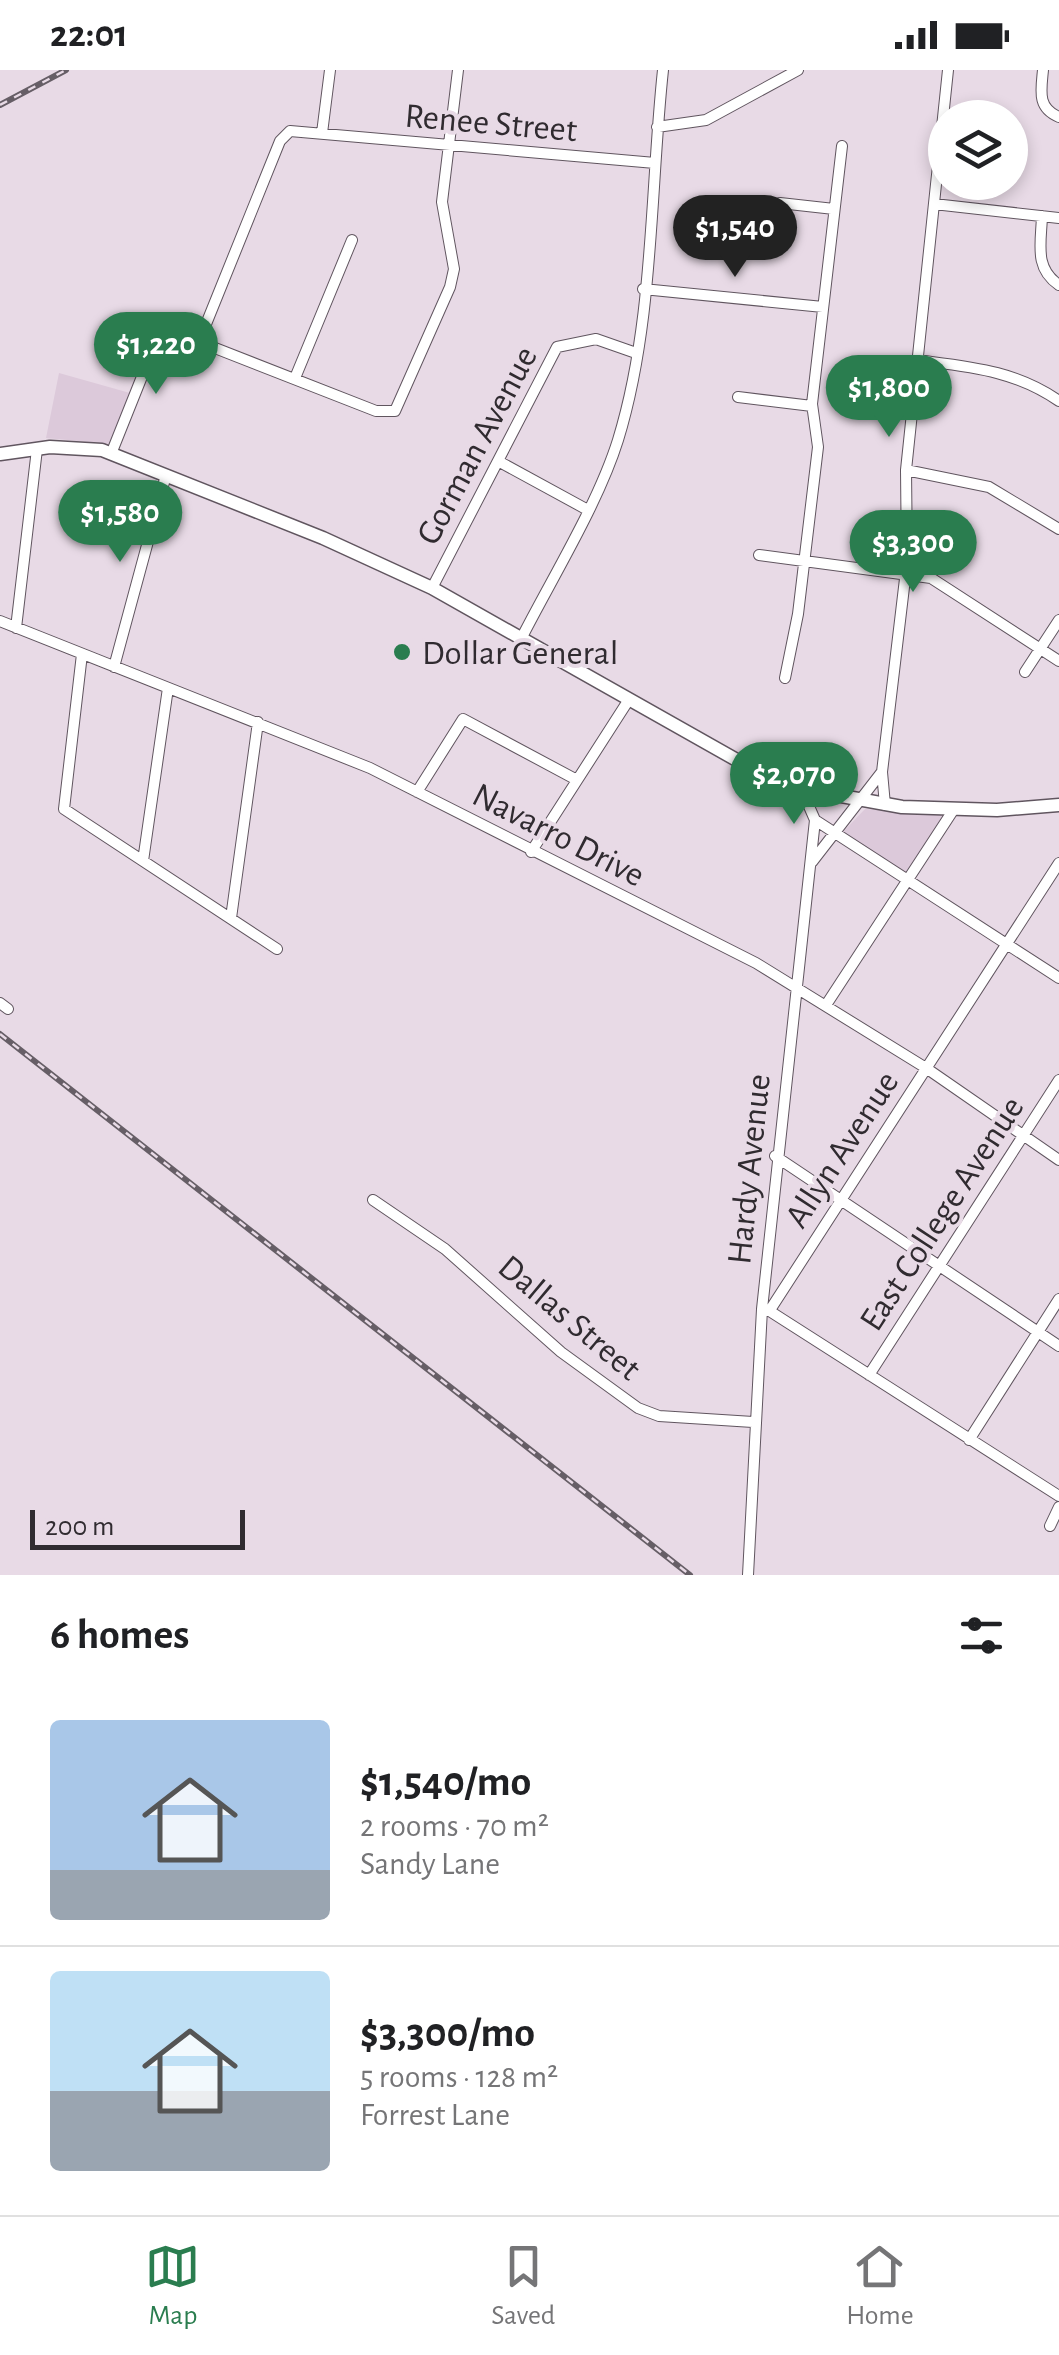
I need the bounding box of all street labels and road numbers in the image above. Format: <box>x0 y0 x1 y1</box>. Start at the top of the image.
street label: Renee Street <box>403 99 578 148</box>
street label: Gorman Avenue <box>411 341 544 550</box>
street label: Navarro Drive <box>467 777 650 893</box>
street label: Allyn Avenue <box>779 1066 905 1234</box>
street label: Hardy Avenue <box>722 1072 777 1266</box>
street label: East College Avenue <box>854 1091 1031 1337</box>
street label: Dallas Street <box>491 1249 647 1387</box>

